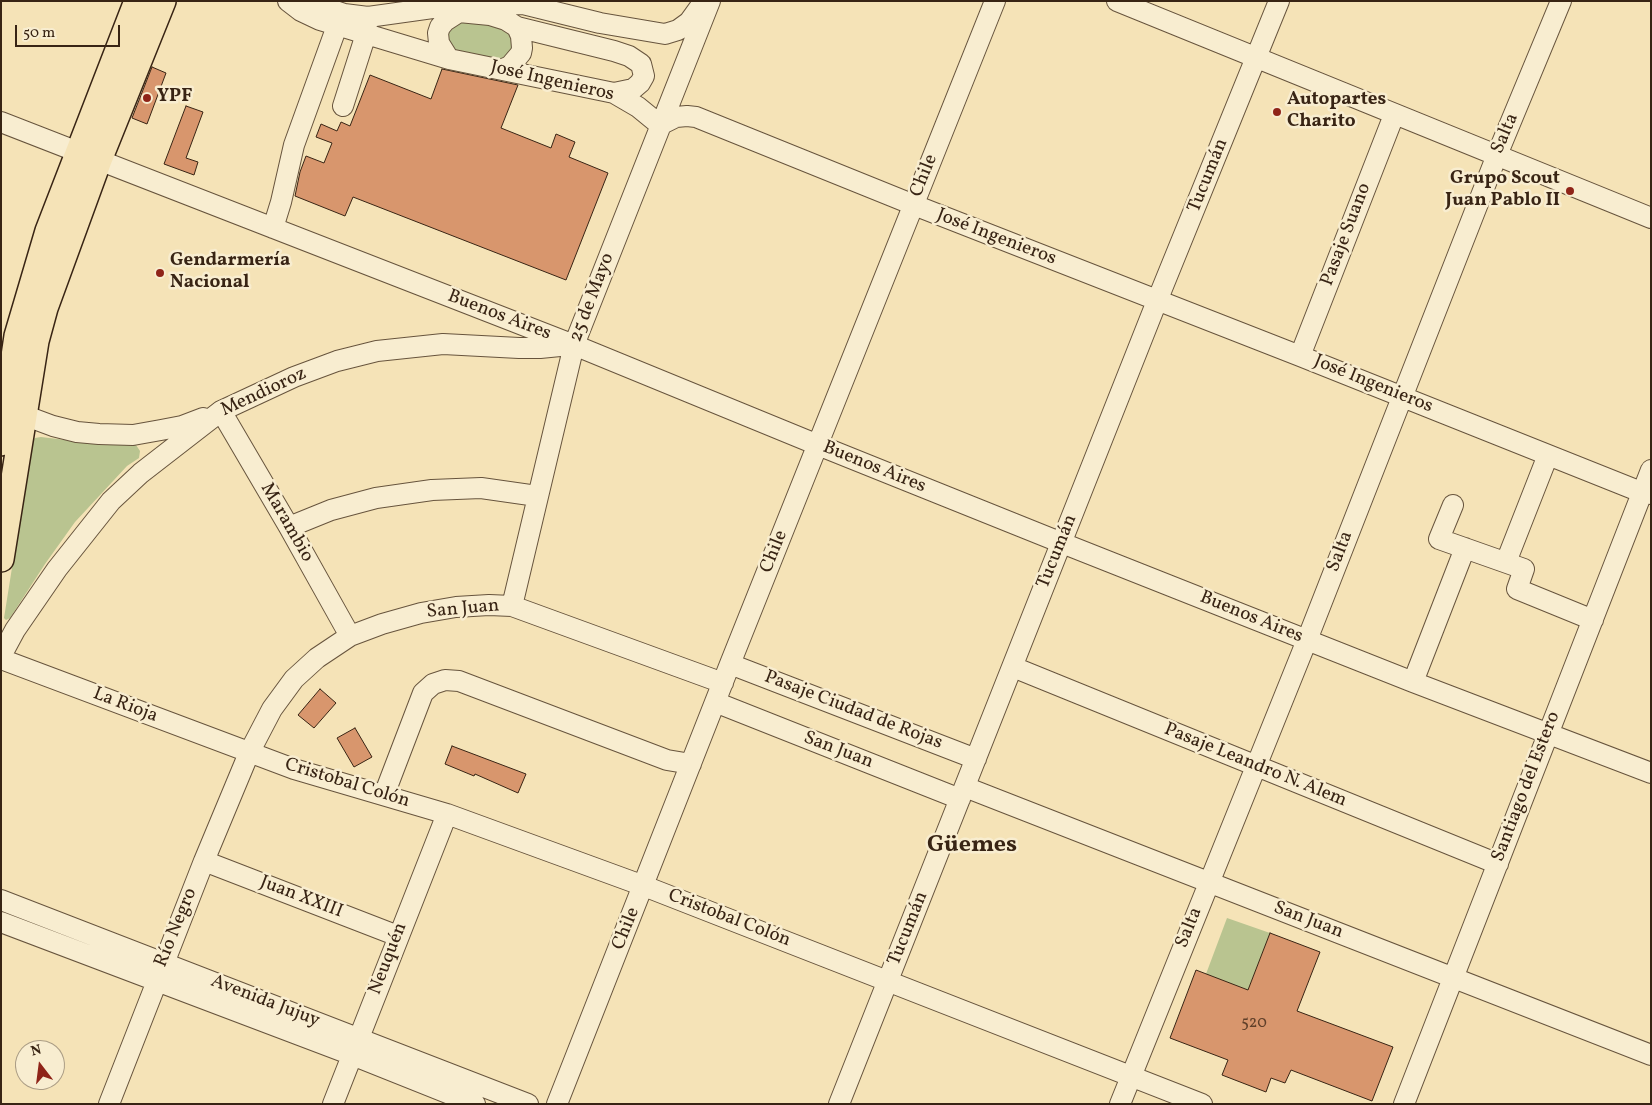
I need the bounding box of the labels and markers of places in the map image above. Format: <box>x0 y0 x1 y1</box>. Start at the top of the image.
place label: YPF <box>157 87 192 109</box>
place label: Autopartes Charito <box>1287 90 1386 134</box>
marker: YPF <box>141 92 153 104</box>
marker: Autopartes Charito <box>1271 106 1283 118</box>
place label: Grupo Scout Juan Pablo II <box>1445 169 1560 213</box>
marker: Grupo Scout Juan Pablo II <box>1564 185 1576 197</box>
place label: Gendarmería Nacional <box>170 251 290 295</box>
marker: Gendarmería Nacional <box>154 267 166 279</box>

